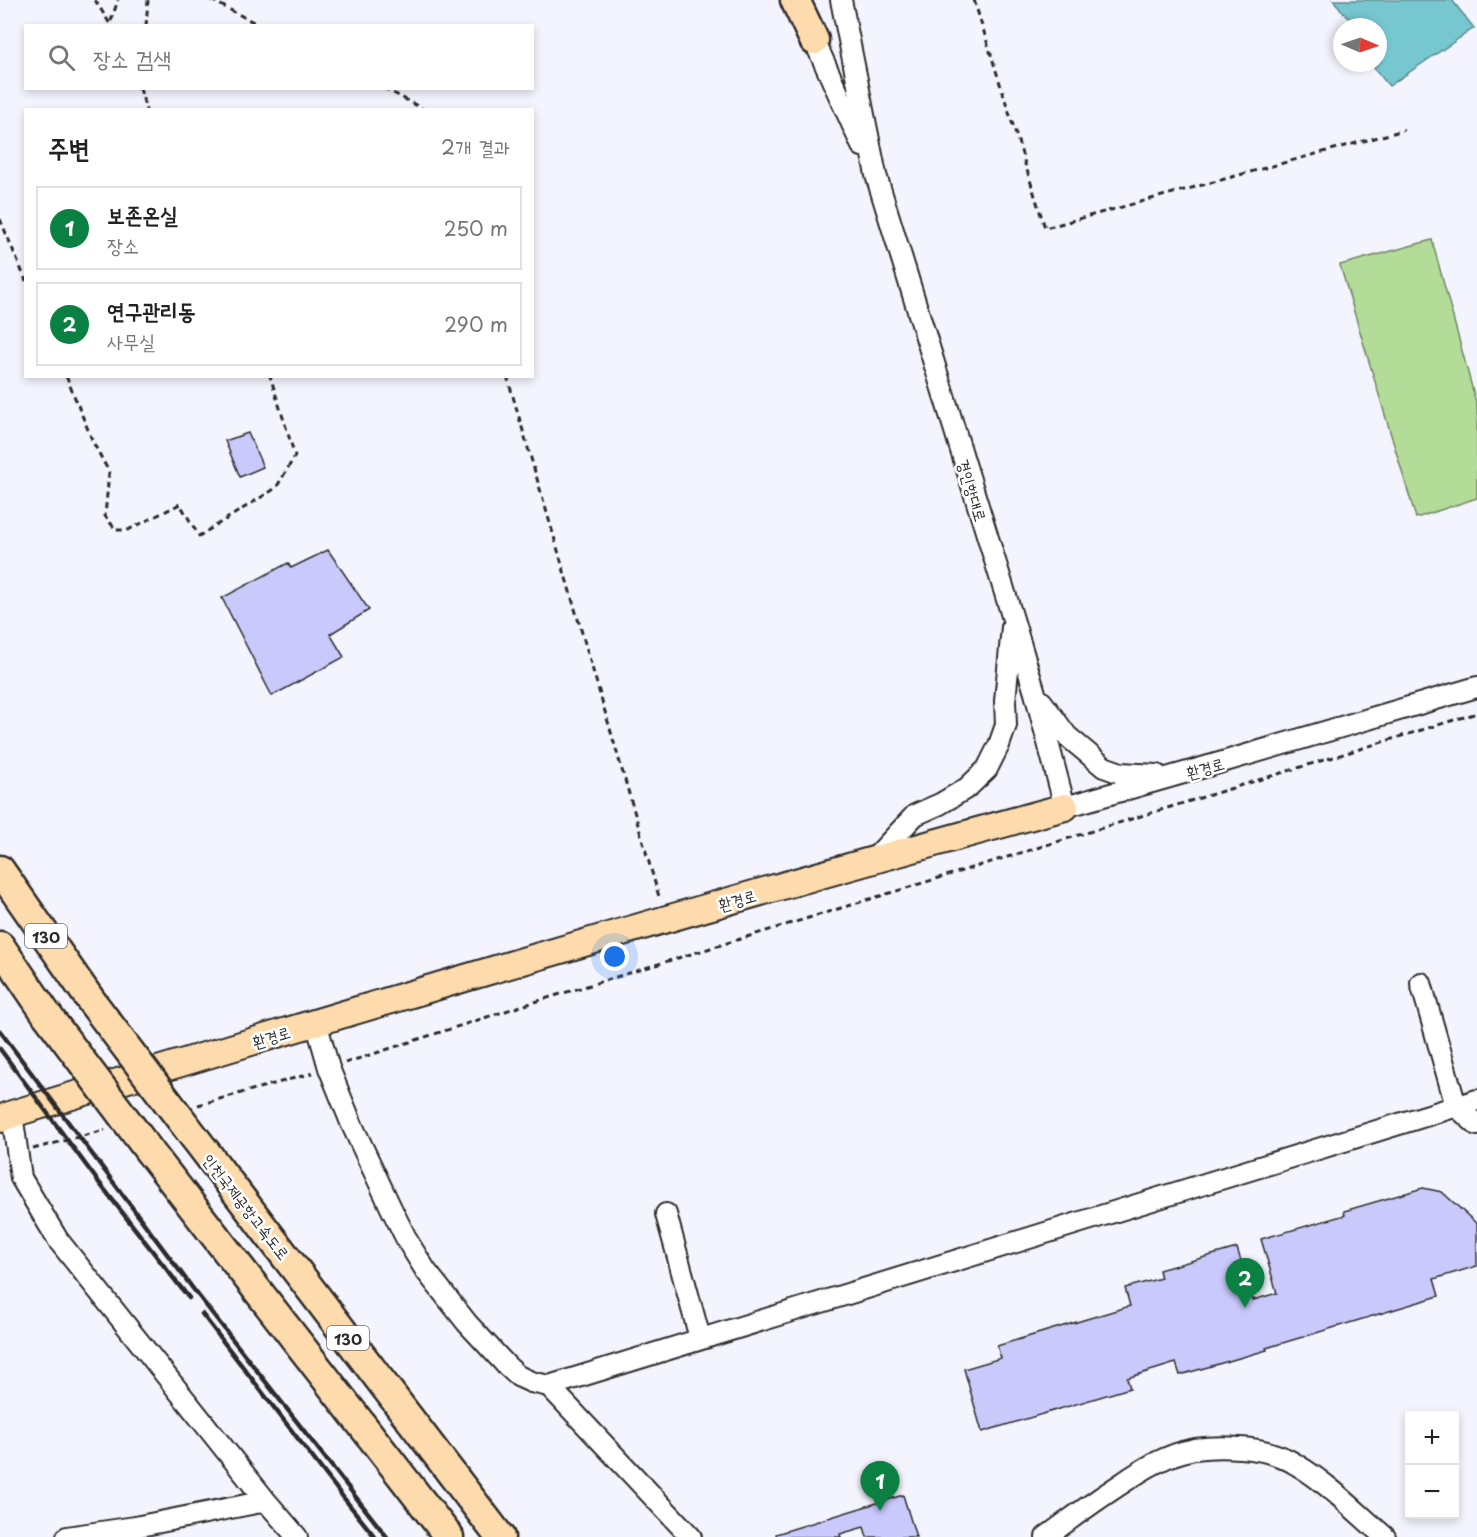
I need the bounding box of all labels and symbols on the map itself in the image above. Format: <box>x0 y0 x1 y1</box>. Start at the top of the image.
north arrow <box>1333 18 1387 72</box>
street label: 경인항대로 <box>952 456 994 524</box>
street label: 환경로 <box>1183 750 1227 784</box>
street label: 환경로 <box>715 882 759 916</box>
road number: 130 <box>25 924 67 948</box>
your location <box>600 942 629 971</box>
street label: 환경로 <box>249 1019 293 1053</box>
street label: 인천국제공항고속도로 <box>198 1148 296 1264</box>
pin: 2 <box>1226 1258 1264 1308</box>
road number: 130 <box>327 1326 369 1350</box>
pin: 1 <box>860 1462 900 1511</box>

